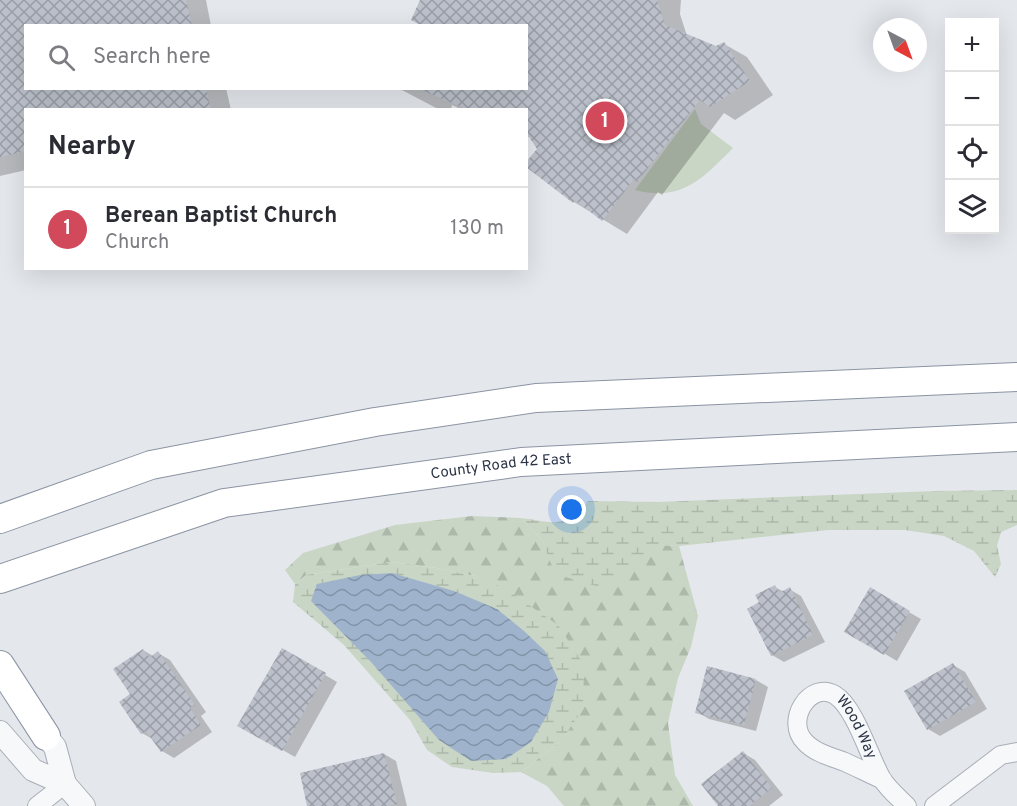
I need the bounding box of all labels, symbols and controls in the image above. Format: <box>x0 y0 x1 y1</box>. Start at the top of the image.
north arrow <box>873 18 927 72</box>
map controls <box>945 18 999 234</box>
button: + <box>945 18 999 72</box>
search box <box>24 24 528 90</box>
icon: search <box>45 41 78 74</box>
text: Search here <box>93 44 211 71</box>
button: − <box>945 72 999 126</box>
pin: 1 <box>586 98 624 144</box>
button: locate <box>945 126 999 180</box>
text: Nearby <box>48 131 136 164</box>
button: layers <box>945 180 999 234</box>
text: Berean Baptist Church <box>105 203 337 230</box>
text: 1 <box>64 216 72 242</box>
text: 130 m <box>450 216 504 242</box>
text: Church <box>105 230 169 256</box>
street label: County Road 42 East <box>429 450 572 484</box>
your location <box>557 495 586 524</box>
street label: Wood Way <box>832 691 881 762</box>

